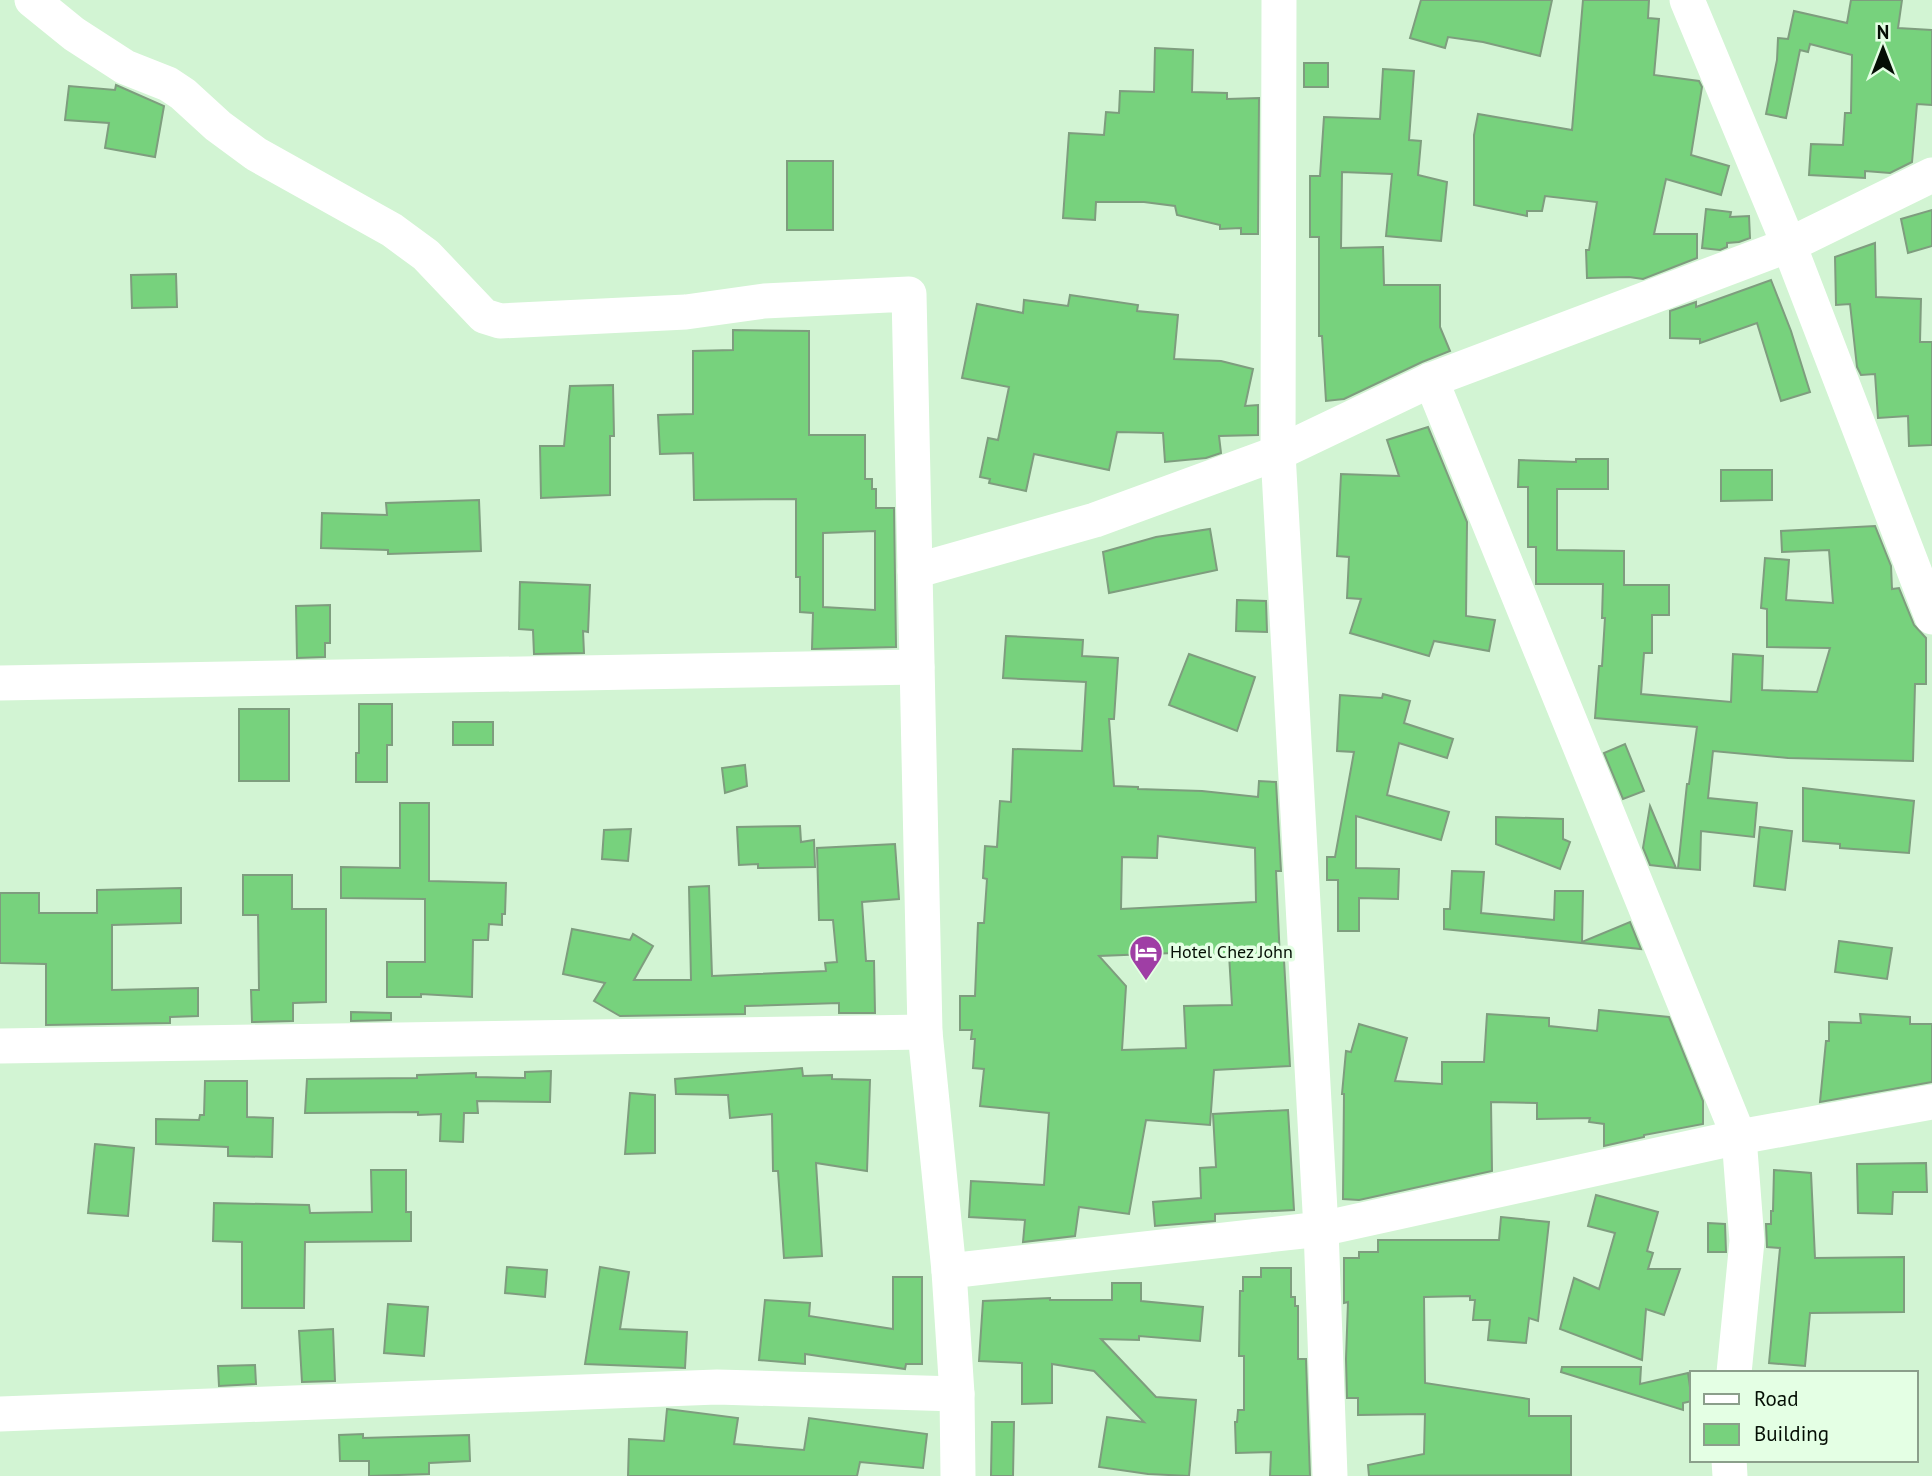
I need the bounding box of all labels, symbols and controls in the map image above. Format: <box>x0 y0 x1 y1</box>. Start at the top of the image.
north arrow <box>1848 14 1918 84</box>
text: N <box>1877 20 1889 44</box>
hotel icon: Hotel Chez John <box>1127 933 1165 982</box>
place label: Hotel Chez John <box>1170 940 1293 963</box>
legend <box>1690 1371 1918 1462</box>
text: Road <box>1754 1385 1798 1412</box>
text: Building <box>1754 1420 1829 1447</box>

